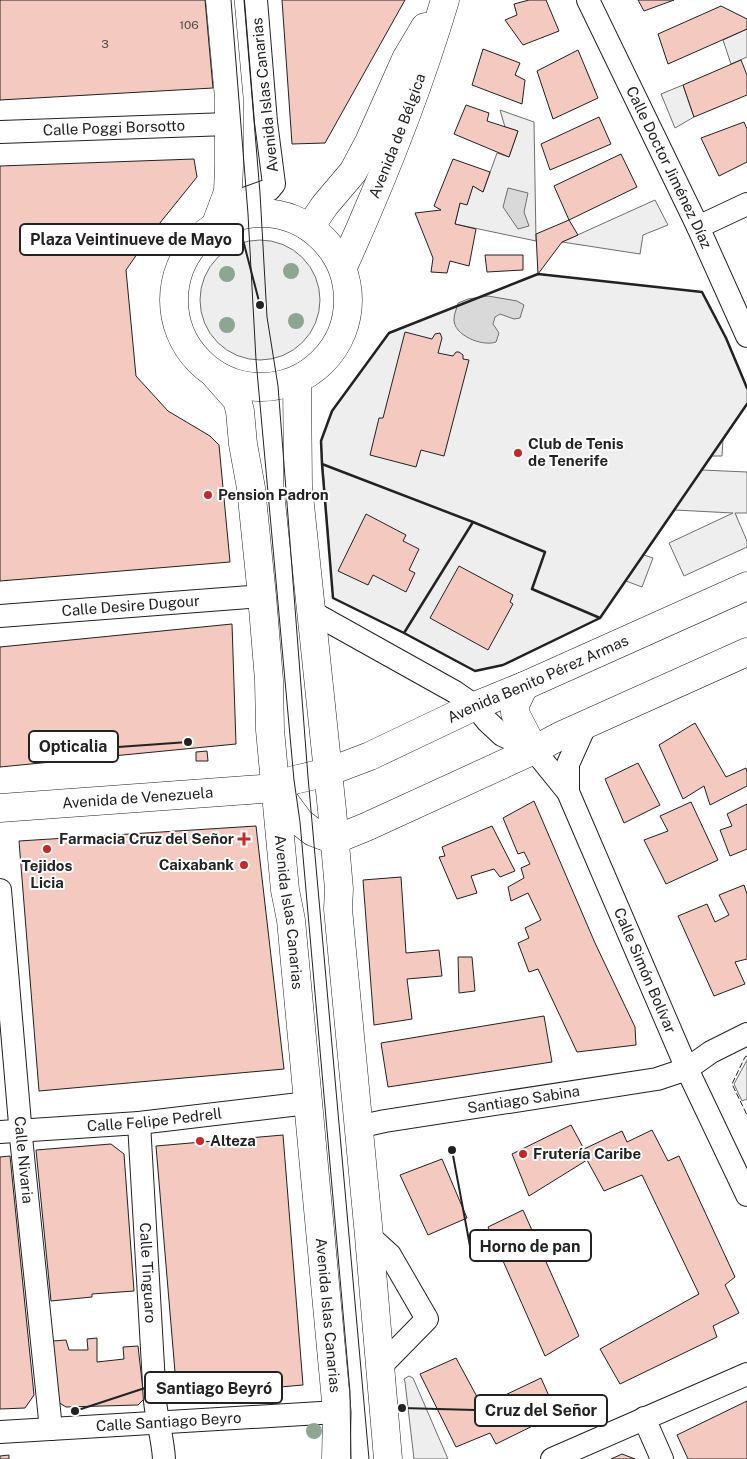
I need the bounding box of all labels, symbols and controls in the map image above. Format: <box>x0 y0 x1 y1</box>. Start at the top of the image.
street label: Avenida Islas Canarias <box>248 17 281 173</box>
house number: 106 <box>179 18 199 32</box>
house number: 3 <box>101 37 109 51</box>
street label: Avenida de Bélgica <box>365 71 429 201</box>
street label: Calle Doctor Jiménez Díaz <box>623 83 716 251</box>
street label: Calle Poggi Borsotto <box>43 117 185 138</box>
callout: Plaza Veintinueve de Mayo <box>20 224 243 255</box>
text: Plaza Veintinueve de Mayo <box>30 230 232 249</box>
place label: Club de Tenis de Tenerife <box>528 435 624 469</box>
marker: Club de Tenis de Tenerife <box>512 447 524 459</box>
place label: Pension Padron <box>218 486 329 503</box>
marker: Pension Padron <box>202 489 214 501</box>
street label: Calle Desire Dugour <box>61 592 200 619</box>
street label: Avenida Benito Pérez Armas <box>445 631 631 726</box>
callout: Opticalia <box>29 731 118 762</box>
text: Opticalia <box>39 737 107 756</box>
street label: Avenida de Venezuela <box>61 784 214 811</box>
place label: Farmacia Cruz del Señor <box>59 830 234 847</box>
marker: Farmacia Cruz del Señor <box>238 833 250 845</box>
street label: Avenida Islas Canarias <box>272 834 306 990</box>
marker: Tejidos Licia <box>41 843 53 855</box>
place label: Caixabank <box>159 856 234 873</box>
place label: Tejidos Licia <box>22 857 72 891</box>
marker: Caixabank <box>238 859 250 871</box>
street label: Calle Simón Bolívar <box>611 905 680 1036</box>
street label: Santiago Sabina <box>466 1082 581 1116</box>
street label: Calle Felipe Pedrell <box>86 1104 223 1134</box>
street label: Calle Nivaria <box>11 1116 37 1204</box>
place label: Alteza <box>210 1132 256 1149</box>
marker: Alteza <box>194 1135 206 1147</box>
place label: Frutería Caribe <box>533 1145 641 1162</box>
marker: Frutería Caribe <box>517 1148 529 1160</box>
street label: Calle Tinguaro <box>137 1222 160 1324</box>
callout: Horno de pan <box>470 1230 591 1261</box>
street label: Avenida Islas Canarias <box>313 1237 344 1393</box>
text: Horno de pan <box>480 1237 580 1256</box>
callout: Santiago Beyró <box>145 1372 282 1403</box>
text: Santiago Beyró <box>156 1379 272 1398</box>
callout: Cruz del Señor <box>475 1395 607 1426</box>
text: Cruz del Señor <box>485 1401 598 1420</box>
street label: Calle Santiago Beyro <box>96 1409 242 1434</box>

